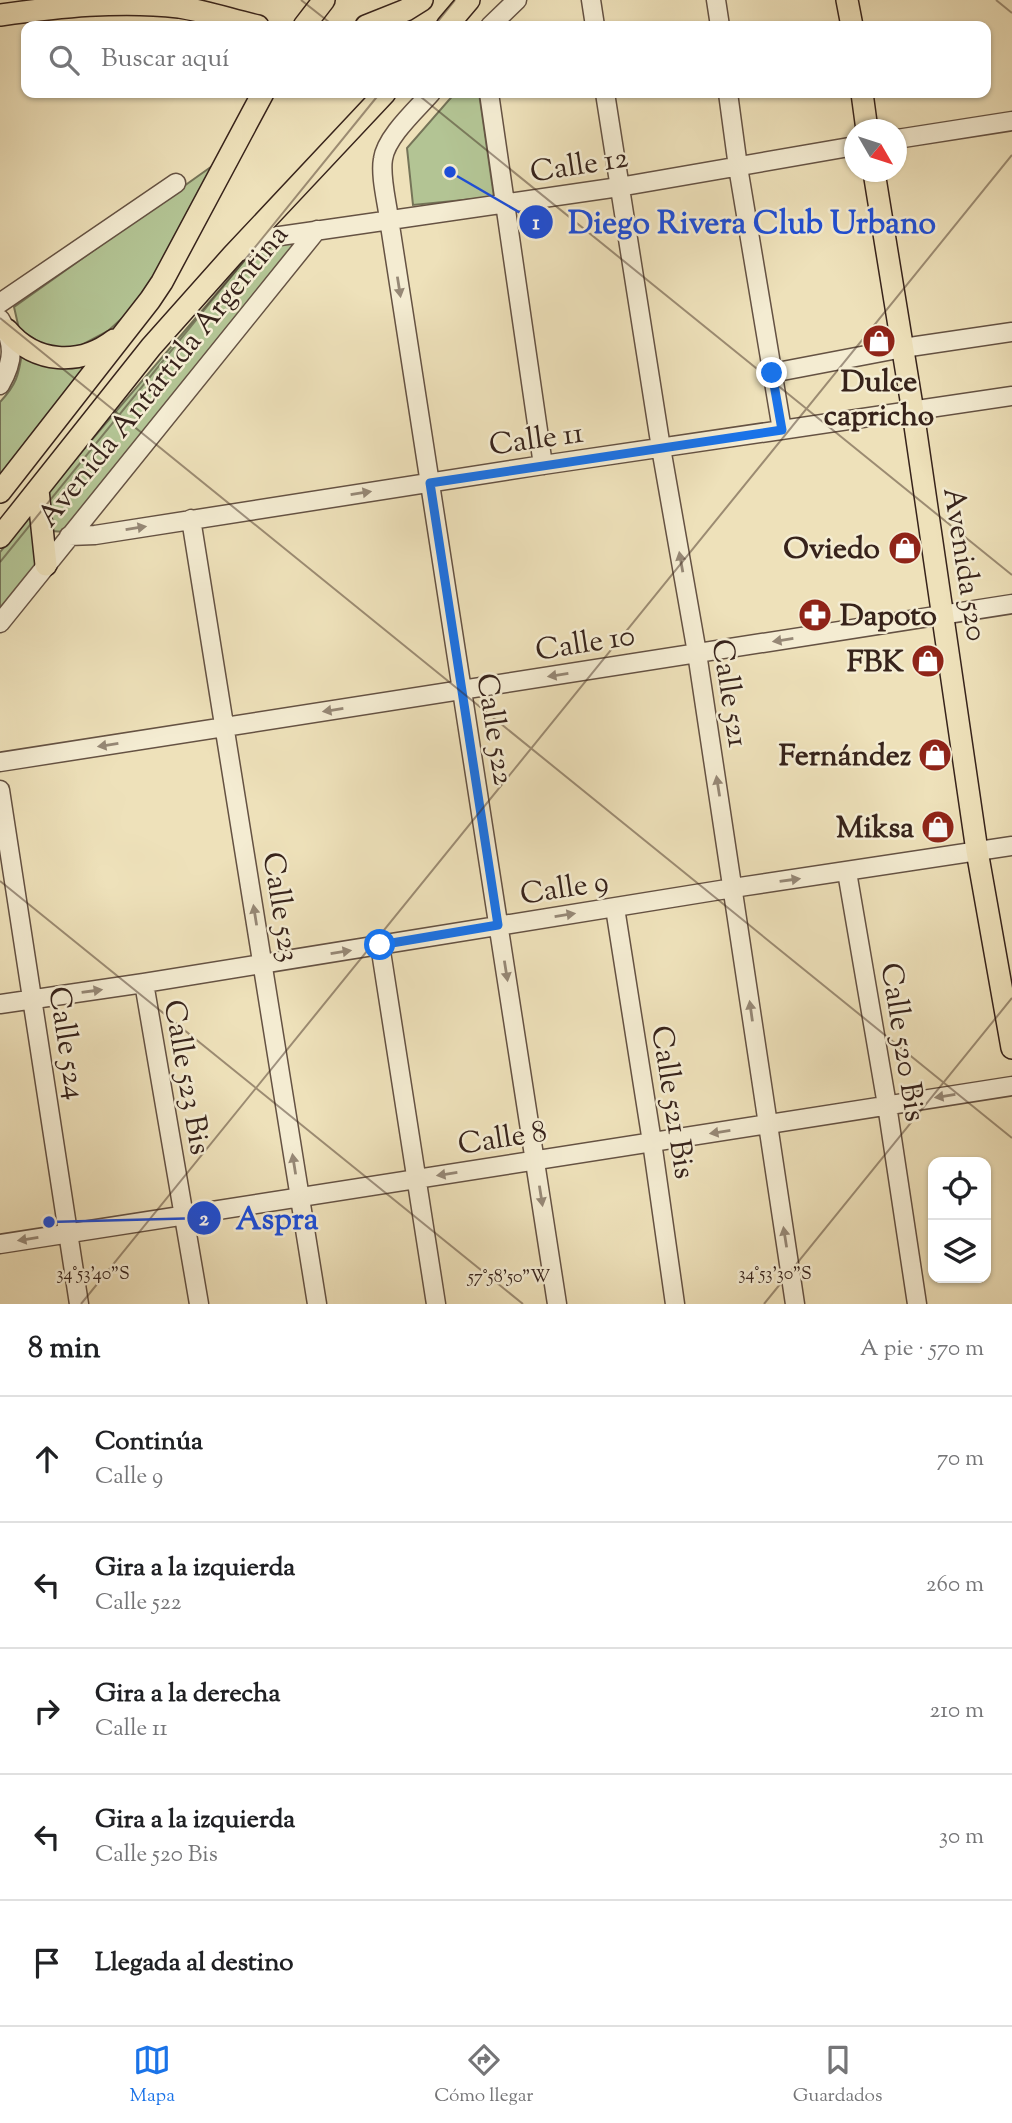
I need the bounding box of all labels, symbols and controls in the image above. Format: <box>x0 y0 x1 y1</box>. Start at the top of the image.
search box <box>21 21 991 98</box>
icon: search <box>45 41 83 79</box>
text: Buscar aquí <box>101 41 230 78</box>
north arrow <box>844 119 907 182</box>
street label: Calle 12 <box>527 138 631 195</box>
callout: Diego Rivera Club Urbano <box>519 195 950 248</box>
text: Diego Rivera Club Urbano <box>568 202 936 248</box>
text: 1 <box>532 209 540 239</box>
street label: Avenida Antártida Argentina <box>28 216 300 537</box>
one-way arrow <box>394 276 405 298</box>
shop icon: Dulce capricho <box>860 322 898 360</box>
route end <box>756 357 787 388</box>
place label: Dulce capricho <box>824 362 934 439</box>
street label: Calle 11 <box>486 413 586 468</box>
street label: Avenida 520 <box>930 484 997 644</box>
one-way arrow <box>350 487 372 498</box>
one-way arrow <box>126 522 148 533</box>
place label: Oviedo <box>783 529 880 572</box>
shop icon: Oviedo <box>886 529 924 567</box>
one-way arrow <box>675 551 686 573</box>
pharmacy icon: Dapoto <box>796 596 834 634</box>
place label: Dapoto <box>840 596 937 639</box>
street label: Calle 10 <box>533 615 638 674</box>
one-way arrow <box>771 635 793 646</box>
street label: Calle 521 <box>699 636 758 751</box>
place label: FBK <box>847 642 904 685</box>
shop icon: FBK <box>909 642 947 680</box>
one-way arrow <box>547 669 569 680</box>
street label: Calle 522 <box>463 670 524 788</box>
one-way arrow <box>322 705 344 716</box>
place label: Fernández <box>779 736 911 779</box>
shop icon: Fernández <box>916 736 954 774</box>
one-way arrow <box>97 740 119 751</box>
one-way arrow <box>712 775 723 797</box>
place label: Miksa <box>836 808 914 851</box>
shop icon: Miksa <box>919 808 957 846</box>
street label: Calle 523 <box>250 849 309 965</box>
street label: Calle 9 <box>517 861 612 918</box>
one-way arrow <box>779 874 801 885</box>
one-way arrow <box>249 904 260 926</box>
one-way arrow <box>554 910 576 921</box>
route start <box>364 929 395 960</box>
one-way arrow <box>330 946 352 957</box>
one-way arrow <box>501 960 512 982</box>
street label: Calle 520 Bis <box>868 960 935 1125</box>
street label: Calle 524 <box>35 984 96 1103</box>
one-way arrow <box>81 985 103 996</box>
street label: Calle 523 Bis <box>151 997 220 1158</box>
one-way arrow <box>745 1000 756 1022</box>
street label: Calle 521 Bis <box>638 1023 705 1182</box>
one-way arrow <box>933 1091 955 1102</box>
street label: Calle 8 <box>455 1111 550 1168</box>
one-way arrow <box>709 1127 731 1138</box>
one-way arrow <box>288 1153 299 1175</box>
map controls <box>928 1157 991 1283</box>
button: locate <box>928 1157 991 1220</box>
one-way arrow <box>436 1169 458 1180</box>
one-way arrow <box>535 1185 546 1207</box>
callout: Aspra <box>187 1191 333 1244</box>
text: Aspra <box>235 1198 319 1244</box>
text: 2 <box>199 1205 209 1235</box>
button: layers <box>928 1220 991 1283</box>
one-way arrow <box>779 1225 790 1247</box>
one-way arrow <box>17 1234 39 1245</box>
text: 34°53'40"S <box>56 1262 130 1288</box>
text: 34°53'30"S <box>738 1262 812 1288</box>
text: 57°58'50"W <box>467 1265 550 1291</box>
text: 8 min <box>28 1328 100 1371</box>
text: A pie · 570 m <box>860 1333 984 1366</box>
text: Continúa <box>95 1424 203 1461</box>
icon: ahead <box>28 1440 66 1478</box>
text: 70 m <box>937 1443 984 1476</box>
text: Calle 9 <box>95 1461 163 1494</box>
text: Gira a la izquierda <box>95 1550 295 1587</box>
icon: left <box>28 1566 66 1604</box>
text: 260 m <box>926 1569 984 1602</box>
text: Calle 522 <box>95 1587 181 1620</box>
text: Gira a la derecha <box>95 1676 280 1713</box>
icon: right <box>28 1692 66 1730</box>
text: 210 m <box>930 1695 984 1728</box>
text: Calle 11 <box>95 1713 168 1746</box>
text: Gira a la izquierda <box>95 1802 295 1839</box>
icon: left <box>28 1818 66 1856</box>
text: 30 m <box>939 1821 984 1854</box>
text: Calle 520 Bis <box>95 1839 218 1872</box>
icon: arrive <box>28 1944 66 1982</box>
text: Llegada al destino <box>95 1945 293 1982</box>
tab: Mapa <box>130 2041 175 2110</box>
tab: Cómo llegar <box>434 2041 533 2110</box>
tab: Guardados <box>793 2041 882 2110</box>

